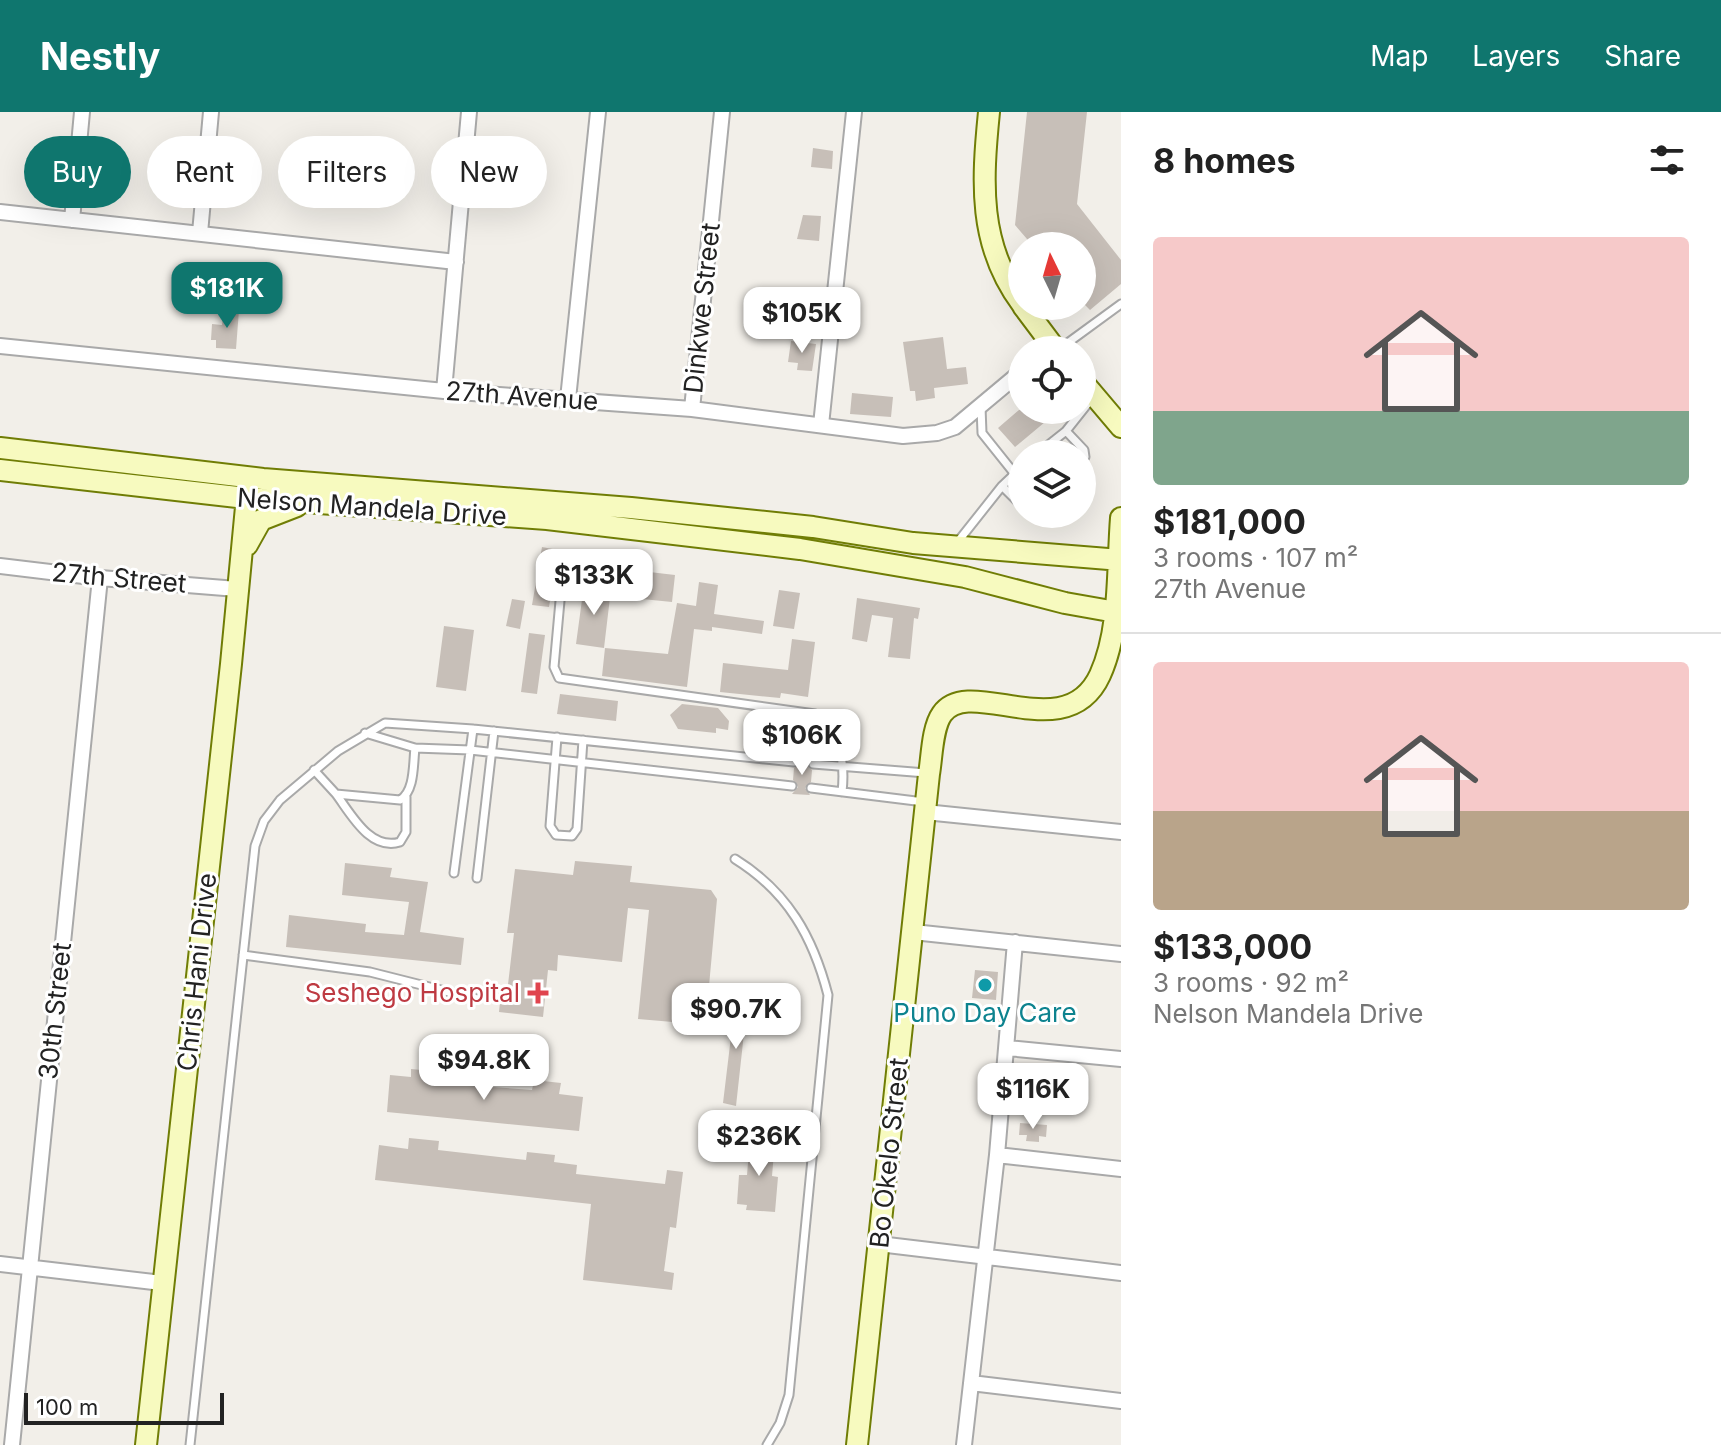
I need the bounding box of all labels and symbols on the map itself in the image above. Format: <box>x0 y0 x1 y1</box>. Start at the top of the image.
street label: Dinkwe Street <box>677 221 726 395</box>
north arrow <box>1008 232 1096 320</box>
pin: $181K <box>171 262 283 330</box>
pin: $105K <box>746 287 858 355</box>
street label: 27th Avenue <box>445 375 599 416</box>
street label: Nelson Mandela Drive <box>236 482 508 531</box>
pin: $133K <box>538 549 650 617</box>
street label: 27th Street <box>50 556 188 599</box>
pin: $106K <box>746 709 858 777</box>
street label: Chris Hani Drive <box>171 871 222 1073</box>
street label: 30th Street <box>32 941 77 1081</box>
marker: Puno Day Care <box>976 976 994 994</box>
place label: Seshego Hospital <box>305 977 520 1008</box>
marker: Seshego Hospital <box>527 982 549 1004</box>
pin: $90.7K <box>671 983 801 1051</box>
place label: Puno Day Care <box>893 997 1077 1028</box>
pin: $94.8K <box>419 1034 549 1102</box>
street label: Bo Okelo Street <box>863 1056 914 1250</box>
pin: $116K <box>977 1063 1089 1131</box>
pin: $236K <box>703 1110 815 1178</box>
scale bar <box>24 1389 224 1425</box>

